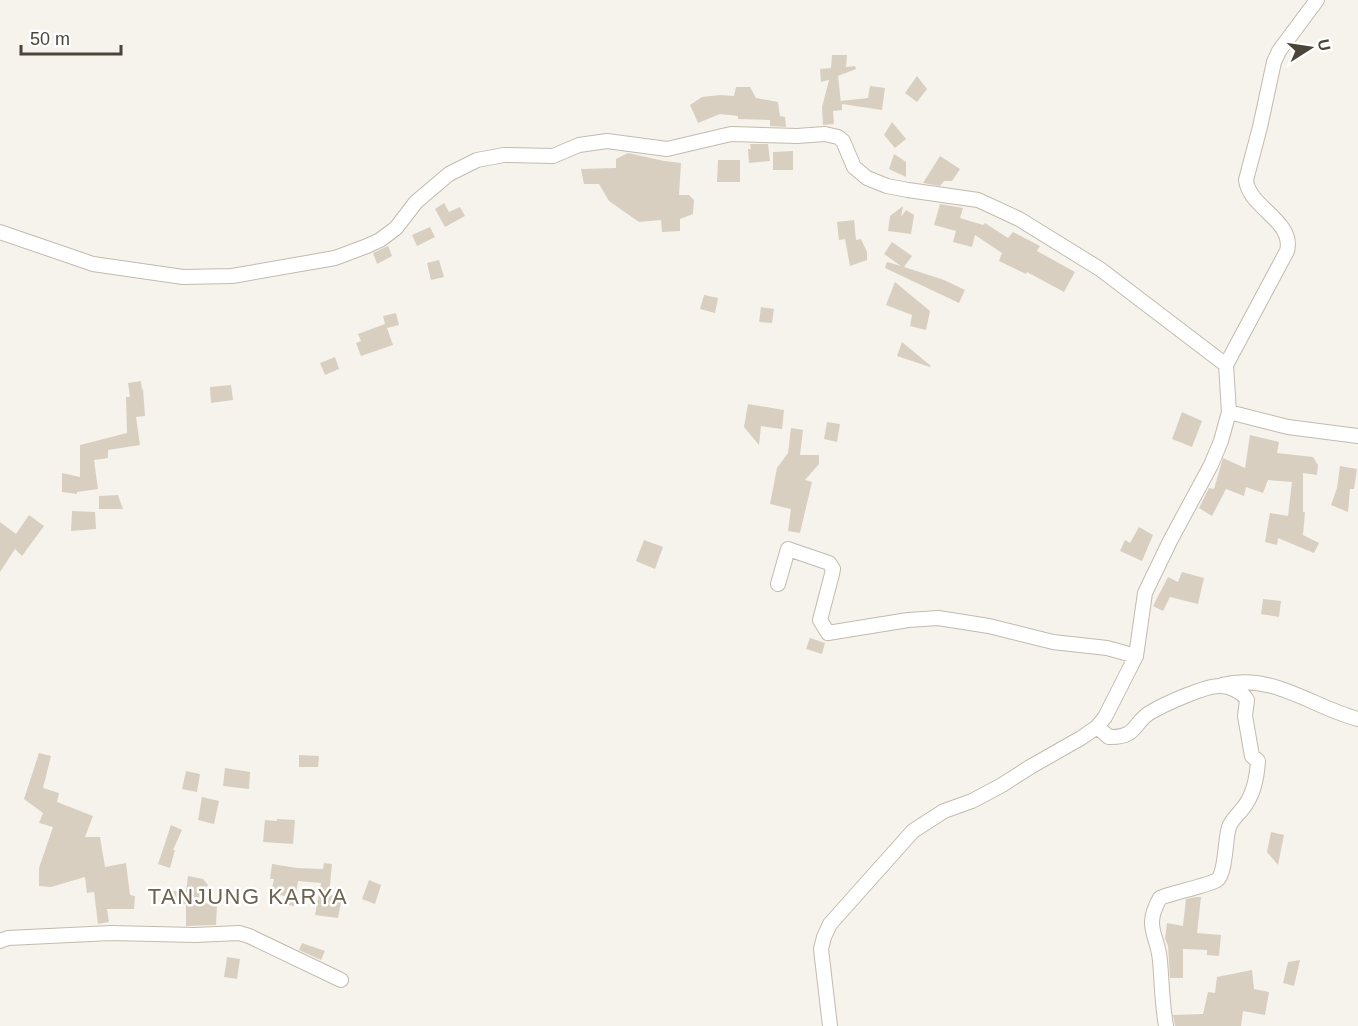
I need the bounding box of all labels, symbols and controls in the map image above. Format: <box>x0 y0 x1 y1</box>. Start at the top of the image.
scale bar <box>21 18 122 56</box>
north arrow <box>1280 18 1340 78</box>
text: 50 m <box>30 29 70 49</box>
text: U <box>1315 38 1334 52</box>
district label: TANJUNG KARYA <box>148 884 348 909</box>

